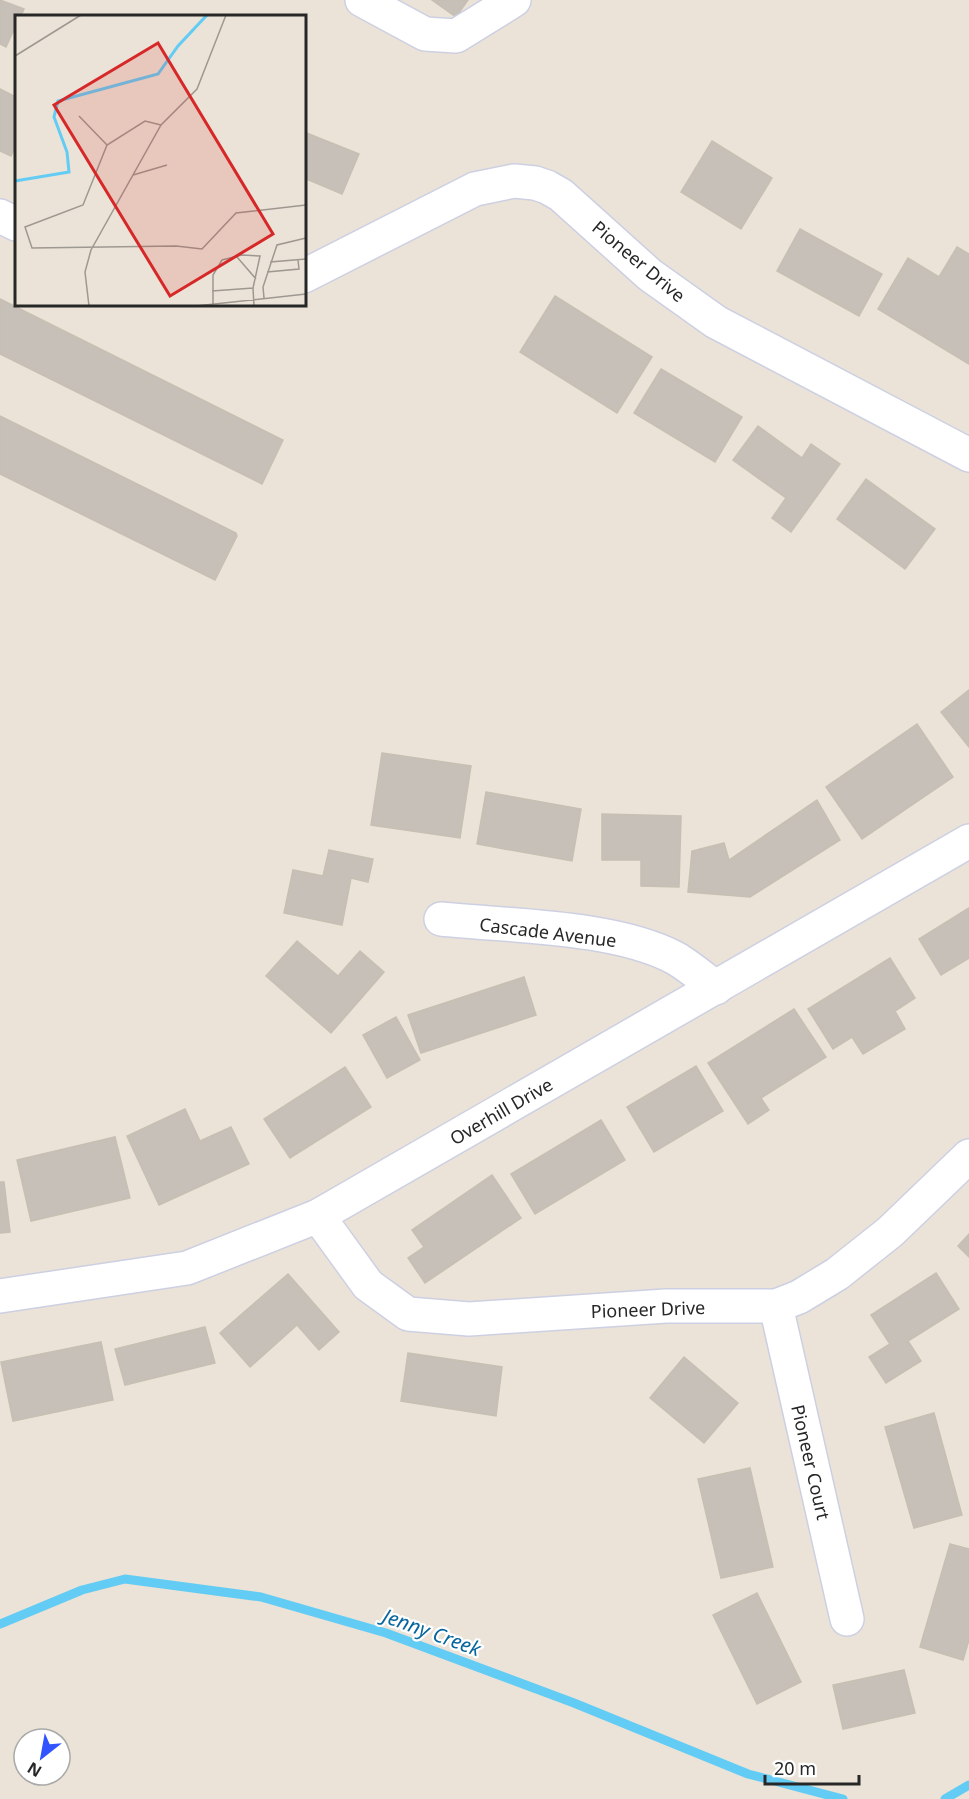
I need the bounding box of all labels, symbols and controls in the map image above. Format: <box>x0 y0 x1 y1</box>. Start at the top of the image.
inset map <box>15 15 306 306</box>
street label: Pioneer Drive <box>587 215 691 307</box>
street label: Cascade Avenue <box>478 912 618 952</box>
street label: Overhill Drive <box>445 1072 557 1150</box>
street label: Pioneer Drive <box>590 1295 706 1323</box>
street label: Pioneer Court <box>786 1402 836 1522</box>
water label: Jenny Creek <box>376 1600 486 1663</box>
north arrow <box>12 1727 72 1787</box>
scale bar <box>765 1748 860 1786</box>
text: 20 m <box>774 1756 816 1780</box>
text: N <box>23 1757 46 1783</box>

